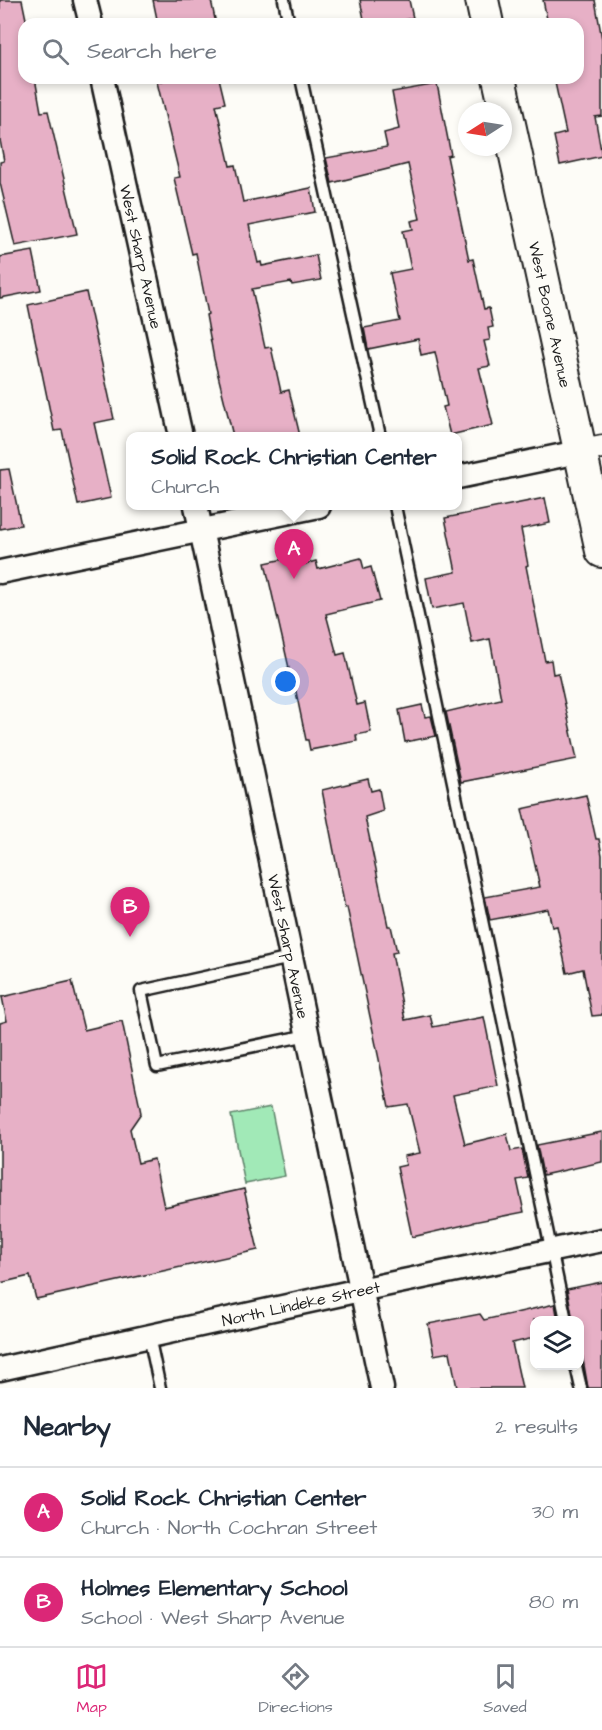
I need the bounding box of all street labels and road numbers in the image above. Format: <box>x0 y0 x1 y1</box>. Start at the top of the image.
street label: West Sharp Avenue <box>114 183 167 331</box>
street label: West Boone Avenue <box>523 240 576 390</box>
street label: West Sharp Avenue <box>262 872 314 1021</box>
street label: North Lindeke Street <box>220 1276 383 1332</box>

